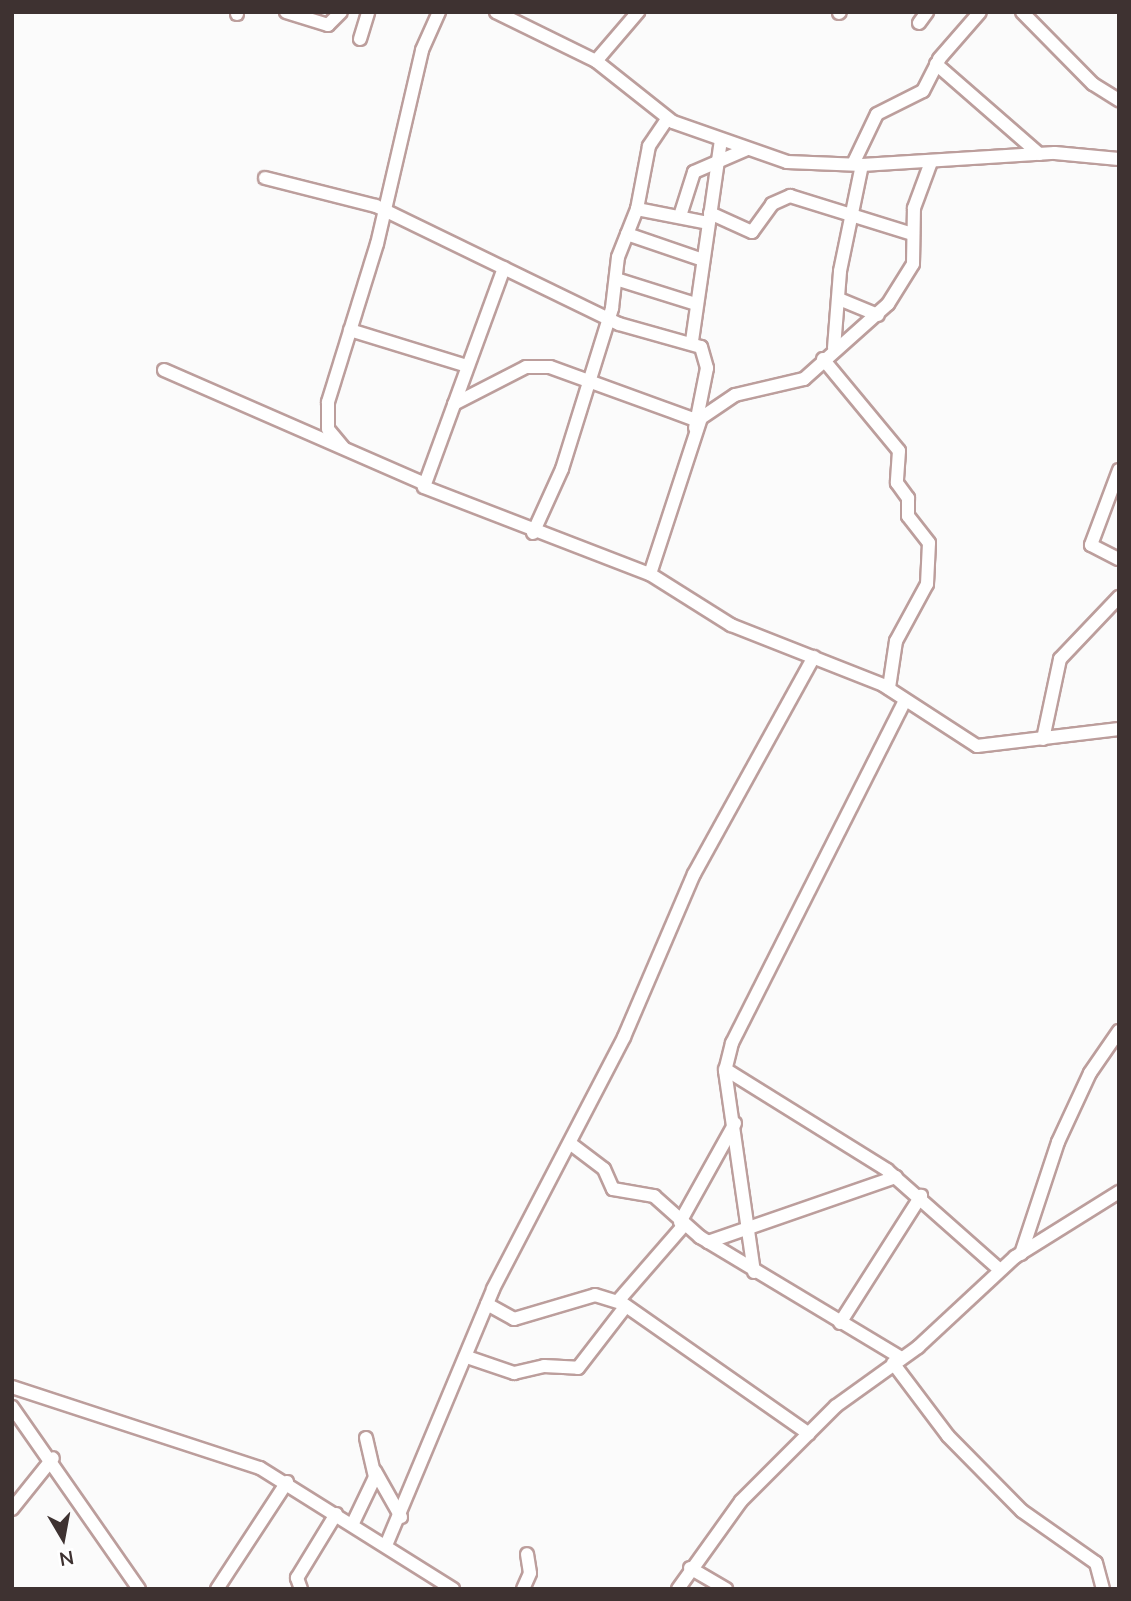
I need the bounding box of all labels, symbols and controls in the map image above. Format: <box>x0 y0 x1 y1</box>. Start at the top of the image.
north arrow <box>28 1503 98 1573</box>
text: N <box>57 1546 76 1572</box>

